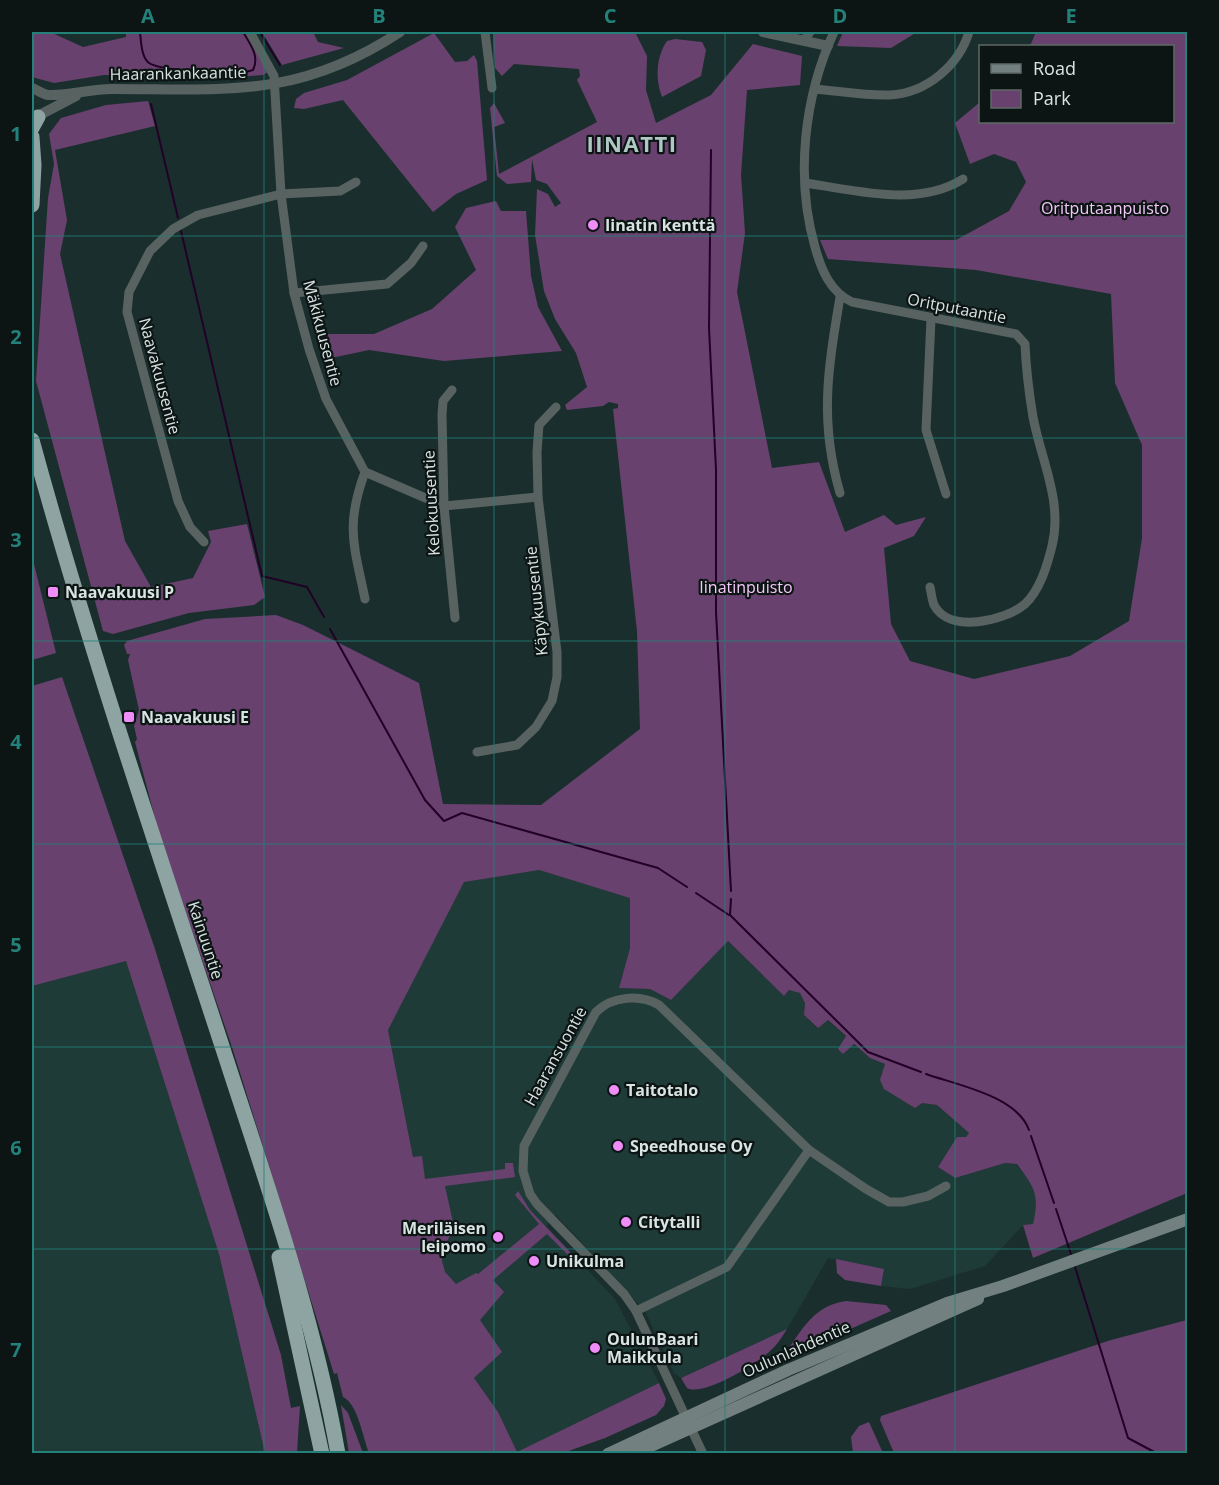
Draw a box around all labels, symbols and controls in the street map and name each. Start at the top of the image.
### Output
text: A [141,2,155,29]
text: B [372,2,386,29]
text: C [604,2,617,29]
text: D [833,2,847,29]
text: E [1065,2,1077,29]
legend [979,45,1174,123]
text: Road [1033,56,1076,80]
street label: Haarankankaantie [109,61,247,85]
text: Park [1033,86,1071,110]
text: 1 [10,120,22,147]
district label: IINATTI [587,128,677,158]
park label: Oritputaanpuisto [1041,197,1169,219]
place label: Iinatin kenttä [605,214,715,236]
marker: Iinatin kenttä [586,218,600,232]
street label: Mäkikuusentie [298,278,348,388]
street label: Oritputaantie [906,288,1008,328]
street label: Naavakuusentie [134,315,186,437]
text: 2 [10,323,22,350]
street label: Kelokuusentie [417,450,445,556]
text: 3 [10,526,22,553]
street label: Käpykuusentie [519,545,553,657]
park label: Iinatinpuisto [699,576,793,598]
place label: Naavakuusi P [65,581,174,603]
marker: Naavakuusi P [46,585,60,599]
place label: Naavakuusi E [141,706,249,728]
marker: Naavakuusi E [122,710,136,724]
text: 4 [10,728,22,755]
street label: Kainuuntie [183,898,229,982]
text: 5 [10,931,22,958]
street label: Haaransuontie [519,1002,591,1110]
place label: Taitotalo [626,1079,698,1101]
marker: Taitotalo [607,1083,621,1097]
text: 6 [10,1134,22,1161]
place label: Speedhouse Oy [630,1135,753,1157]
marker: Speedhouse Oy [611,1139,625,1153]
place label: Citytalli [638,1211,700,1233]
marker: Citytalli [619,1215,633,1229]
place label: Meriläisen leipomo [402,1217,486,1257]
marker: Meriläisen leipomo [491,1230,505,1244]
place label: Unikulma [546,1250,624,1272]
marker: Unikulma [527,1254,541,1268]
street label: Oulunlahdentie [739,1315,853,1383]
place label: OulunBaari Maikkula [607,1328,698,1368]
text: 7 [10,1336,22,1363]
marker: OulunBaari Maikkula [588,1341,602,1355]

